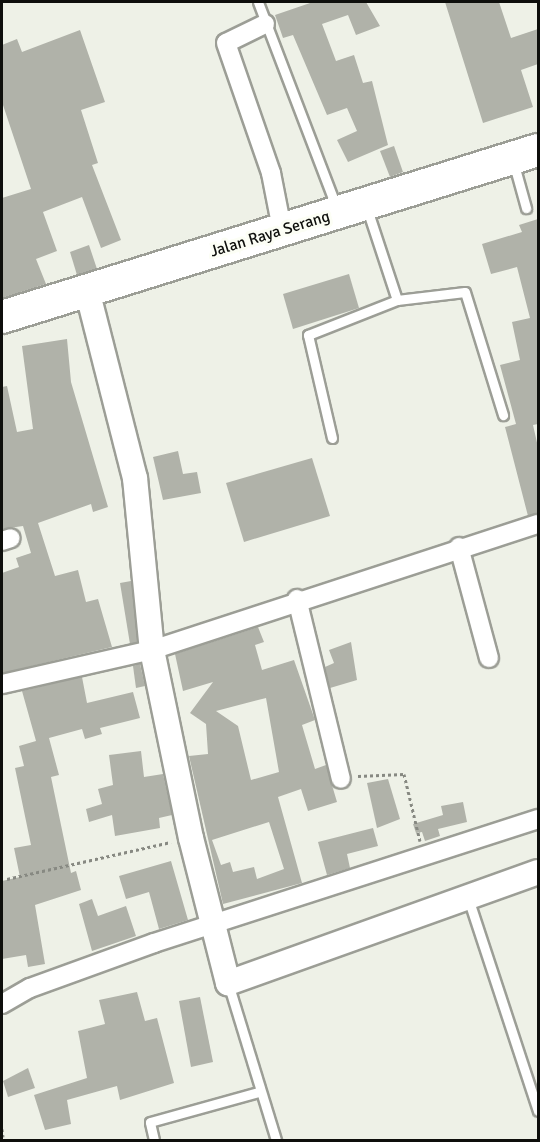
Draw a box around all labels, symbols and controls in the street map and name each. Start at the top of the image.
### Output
street label: Jalan Raya Serang [208,207,332,261]

